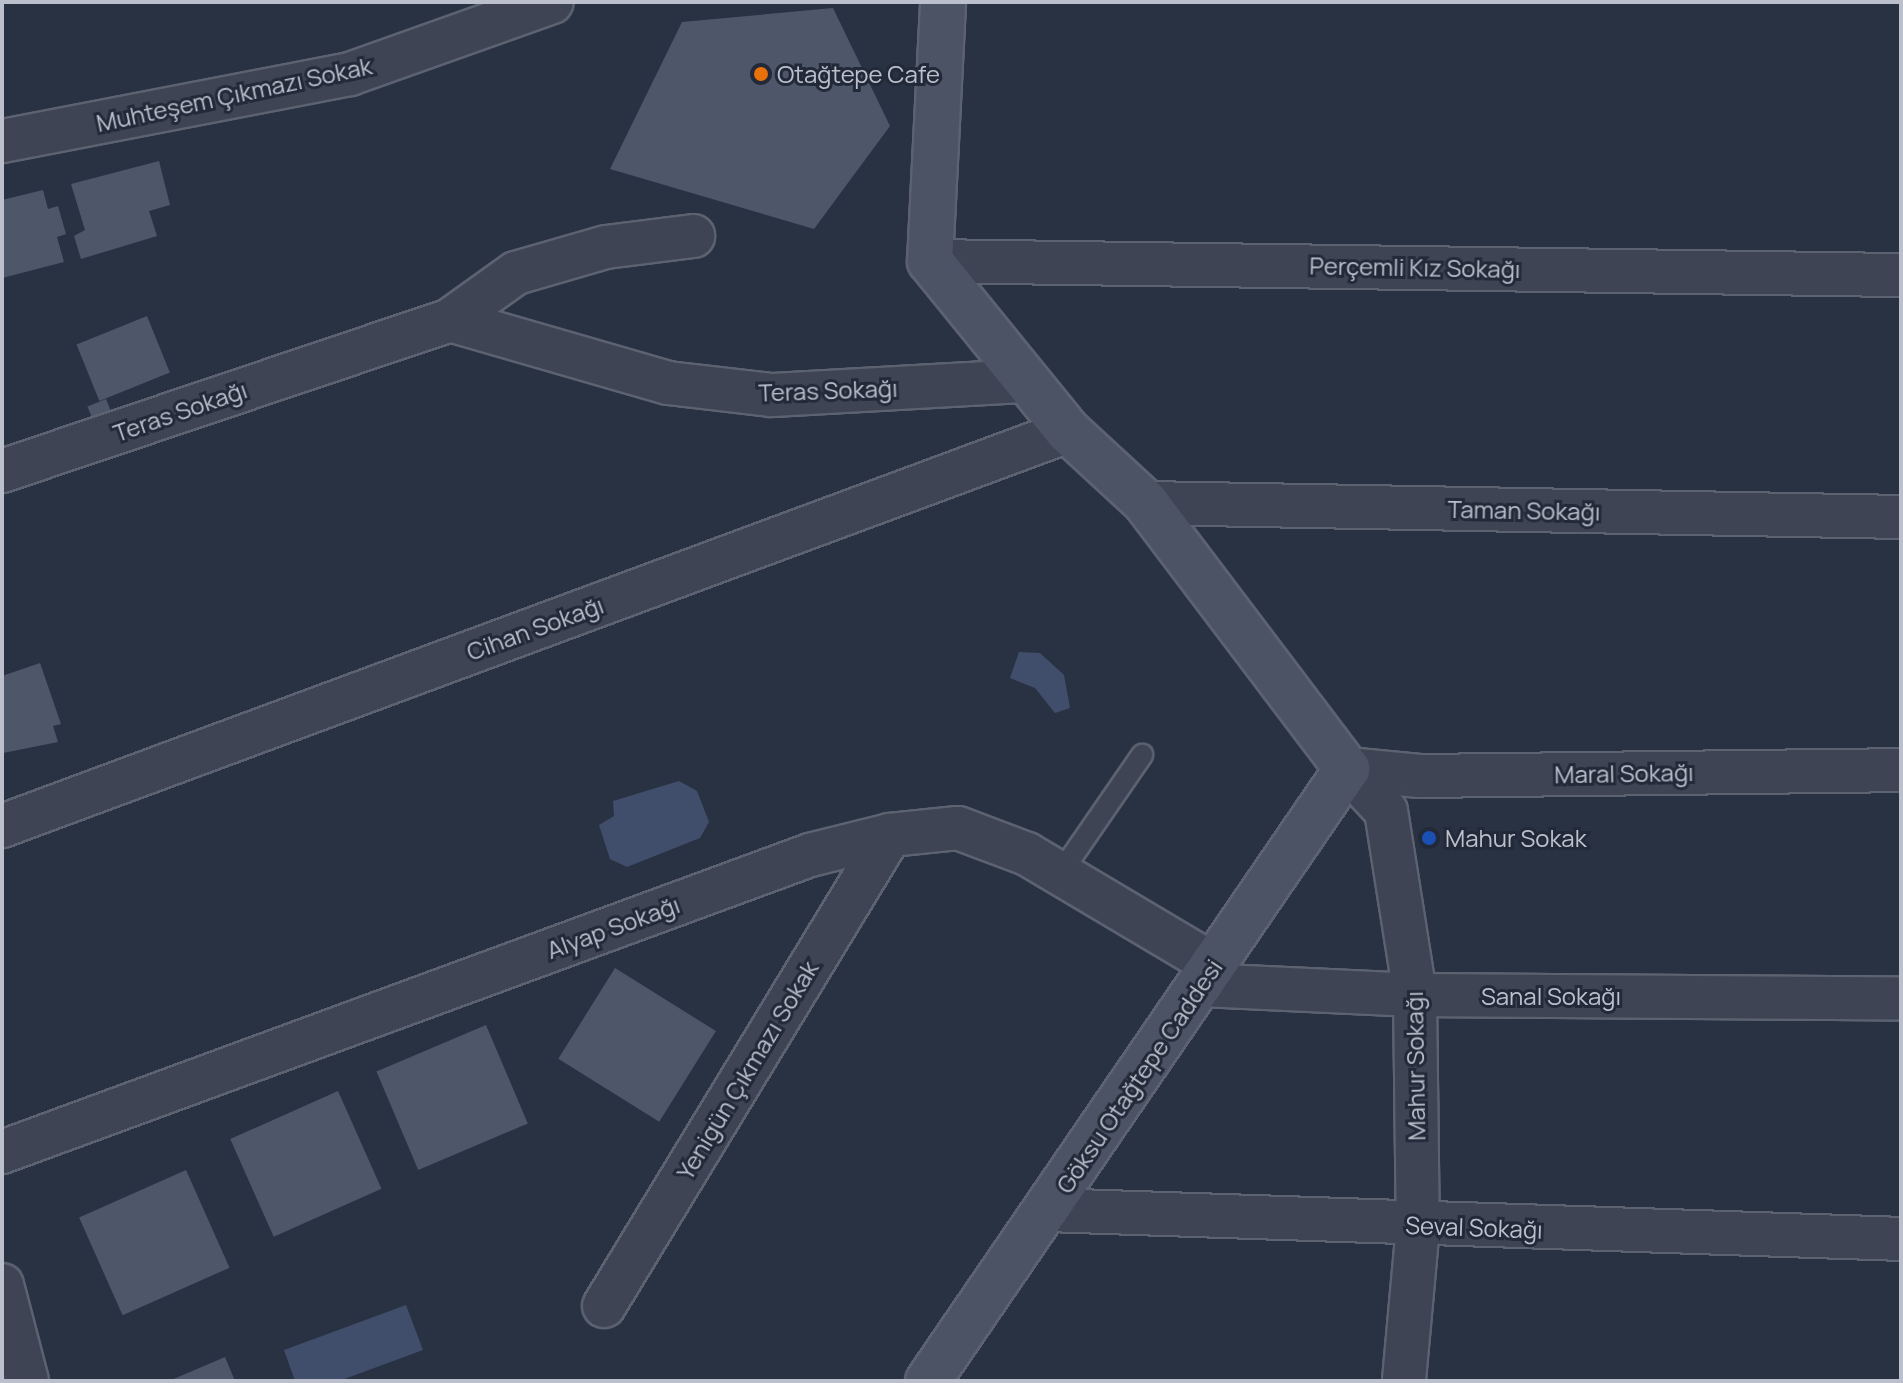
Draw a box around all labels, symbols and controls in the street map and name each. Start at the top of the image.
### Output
street label: Muhteşem Çıkmazı Sokak [94,51,374,137]
place label: Otağtepe Cafe [777,60,940,88]
marker: Otağtepe Cafe [752,65,770,83]
street label: Perçemli Kız Sokağı [1309,251,1521,283]
street label: Teras Sokağı [758,373,898,407]
street label: Teras Sokağı [109,375,251,447]
street label: Taman Sokağı [1447,494,1601,526]
street label: Cihan Sokağı [463,590,607,666]
street label: Maral Sokağı [1554,757,1694,789]
place label: Mahur Sokak [1445,824,1587,852]
marker: Mahur Sokak [1420,829,1438,847]
street label: Alyap Sokağı [543,890,683,964]
street label: Göksu Otağtepe Caddesi [1050,954,1228,1198]
street label: Yenigün Çıkmazı Sokak [670,955,824,1185]
street label: Sanal Sokağı [1481,982,1621,1010]
street label: Mahur Sokağı [1399,991,1431,1141]
street label: Seval Sokağı [1405,1210,1543,1244]

